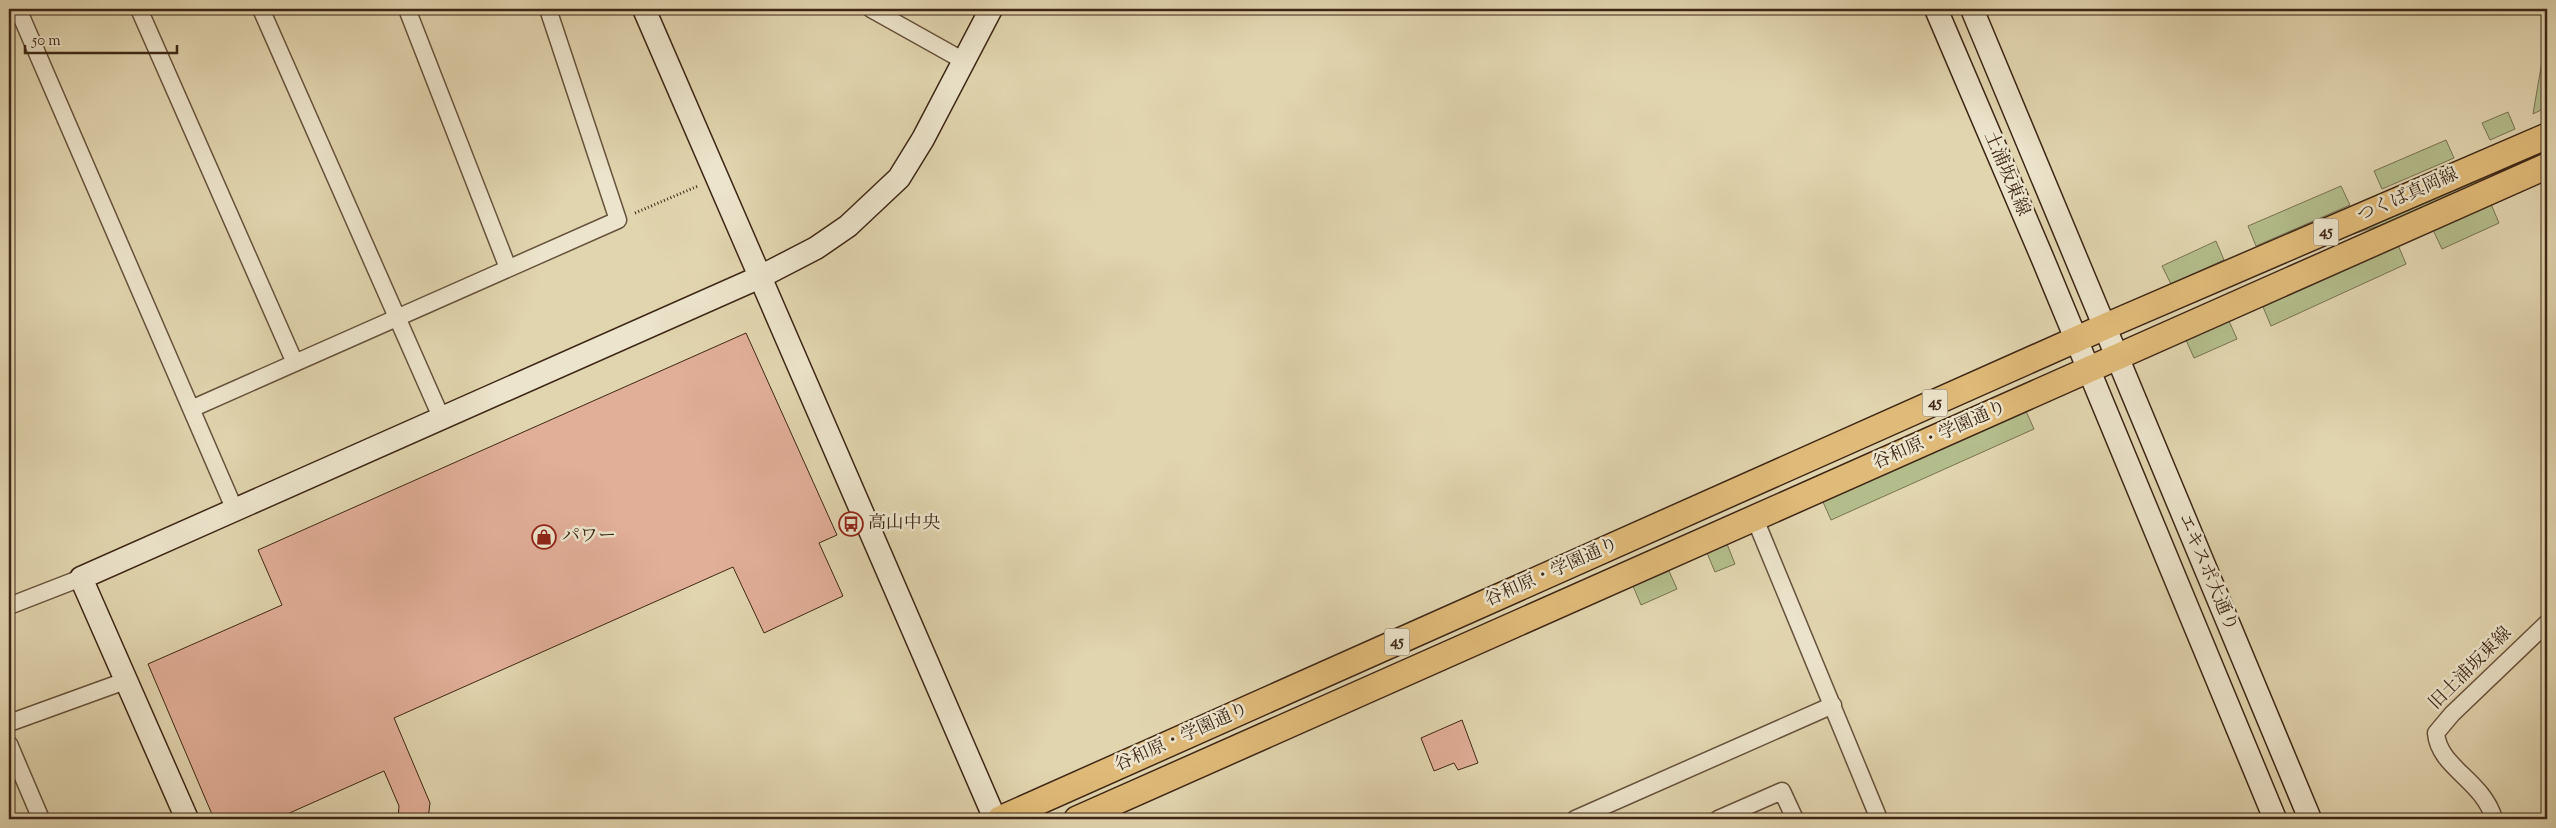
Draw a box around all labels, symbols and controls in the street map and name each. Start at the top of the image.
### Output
scale bar [25,22,178,54]
text: 50 m [31,31,61,52]
street label: 土浦坂東線 [1976,127,2036,221]
street label: つくば真岡線 [2353,162,2463,230]
road number: 45 [2314,218,2338,246]
road number: 45 [1922,389,1948,416]
street label: 谷和原・学園通り [1869,395,2011,477]
street label: エキスポ大通り [2170,510,2244,636]
bus stop icon: 高山中央 [838,511,864,537]
place label: 高山中央 [868,511,940,537]
shop icon: パワー [531,524,557,550]
place label: パワー [562,524,616,550]
street label: 谷和原・学園通り [1481,532,1623,614]
street label: 旧土浦坂東線 [2424,622,2518,716]
road number: 45 [1384,628,1410,656]
street label: 谷和原・学園通り [1111,697,1253,779]

